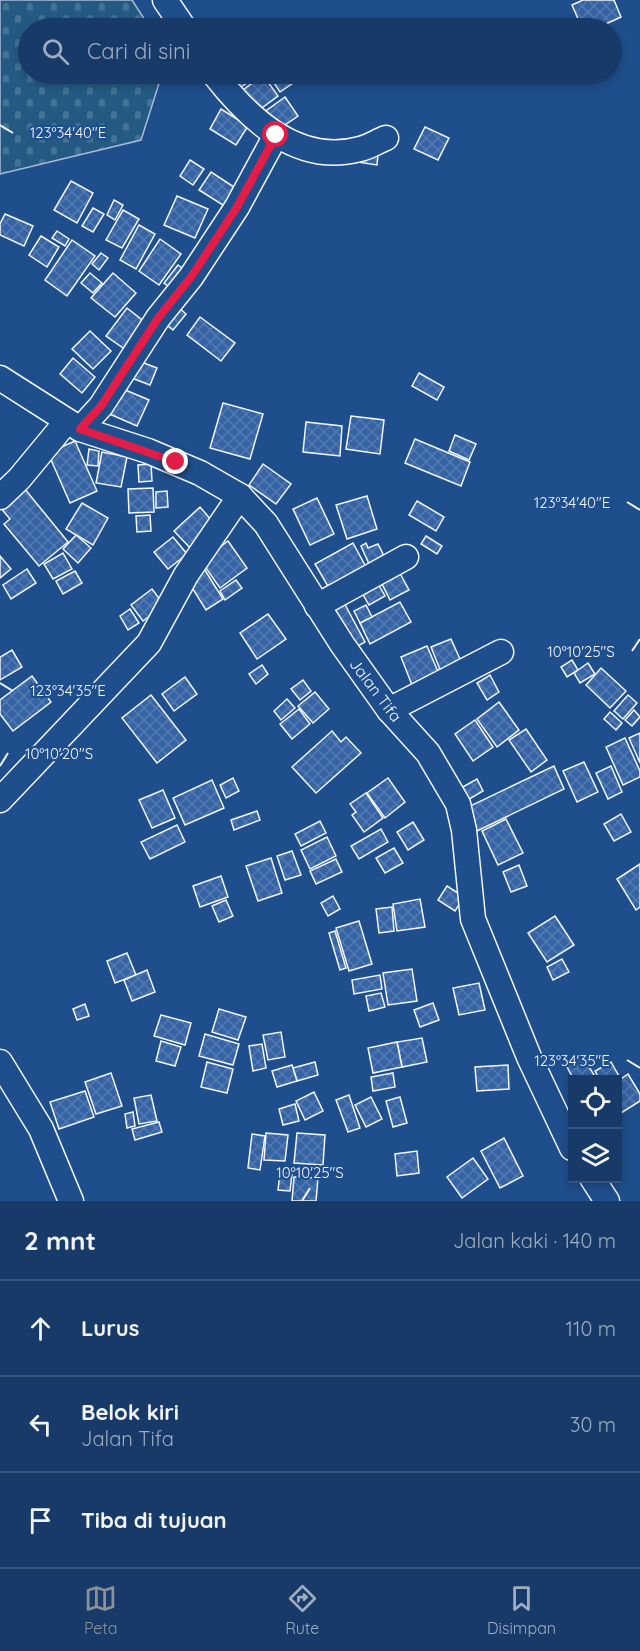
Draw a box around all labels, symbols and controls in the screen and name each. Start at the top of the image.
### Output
search box [18,18,622,84]
icon: search [39,35,72,68]
text: Cari di sini [87,37,190,65]
route start [262,121,288,147]
text: 123°34'40"E [30,123,106,142]
route end [162,448,188,474]
text: 123°34'40"E [534,493,610,512]
text: 10°10'25"S [547,642,615,661]
street label: Jalan Tifa [346,654,406,726]
text: 123°34'35"E [30,681,106,700]
text: 10°10'20"S [25,744,93,763]
text: 123°34'35"E [534,1051,610,1070]
map controls [568,1075,622,1183]
button: locate [568,1075,622,1129]
button: layers [568,1129,622,1183]
text: 10°10'25"S [276,1163,344,1182]
text: 2 mnt [24,1224,96,1257]
text: Jalan kaki · 140 m [453,1228,616,1253]
icon: ahead [24,1312,57,1345]
text: Lurus [81,1314,139,1342]
text: 110 m [566,1316,616,1341]
text: Belok kiri [81,1398,179,1426]
icon: left [24,1408,57,1441]
text: 30 m [570,1412,616,1437]
text: Jalan Tifa [81,1426,174,1451]
icon: arrive [24,1504,57,1537]
text: Tiba di tujuan [81,1506,227,1534]
tab: Peta [84,1582,117,1638]
tab: Rute [285,1582,319,1638]
tab: Disimpan [487,1582,556,1638]

